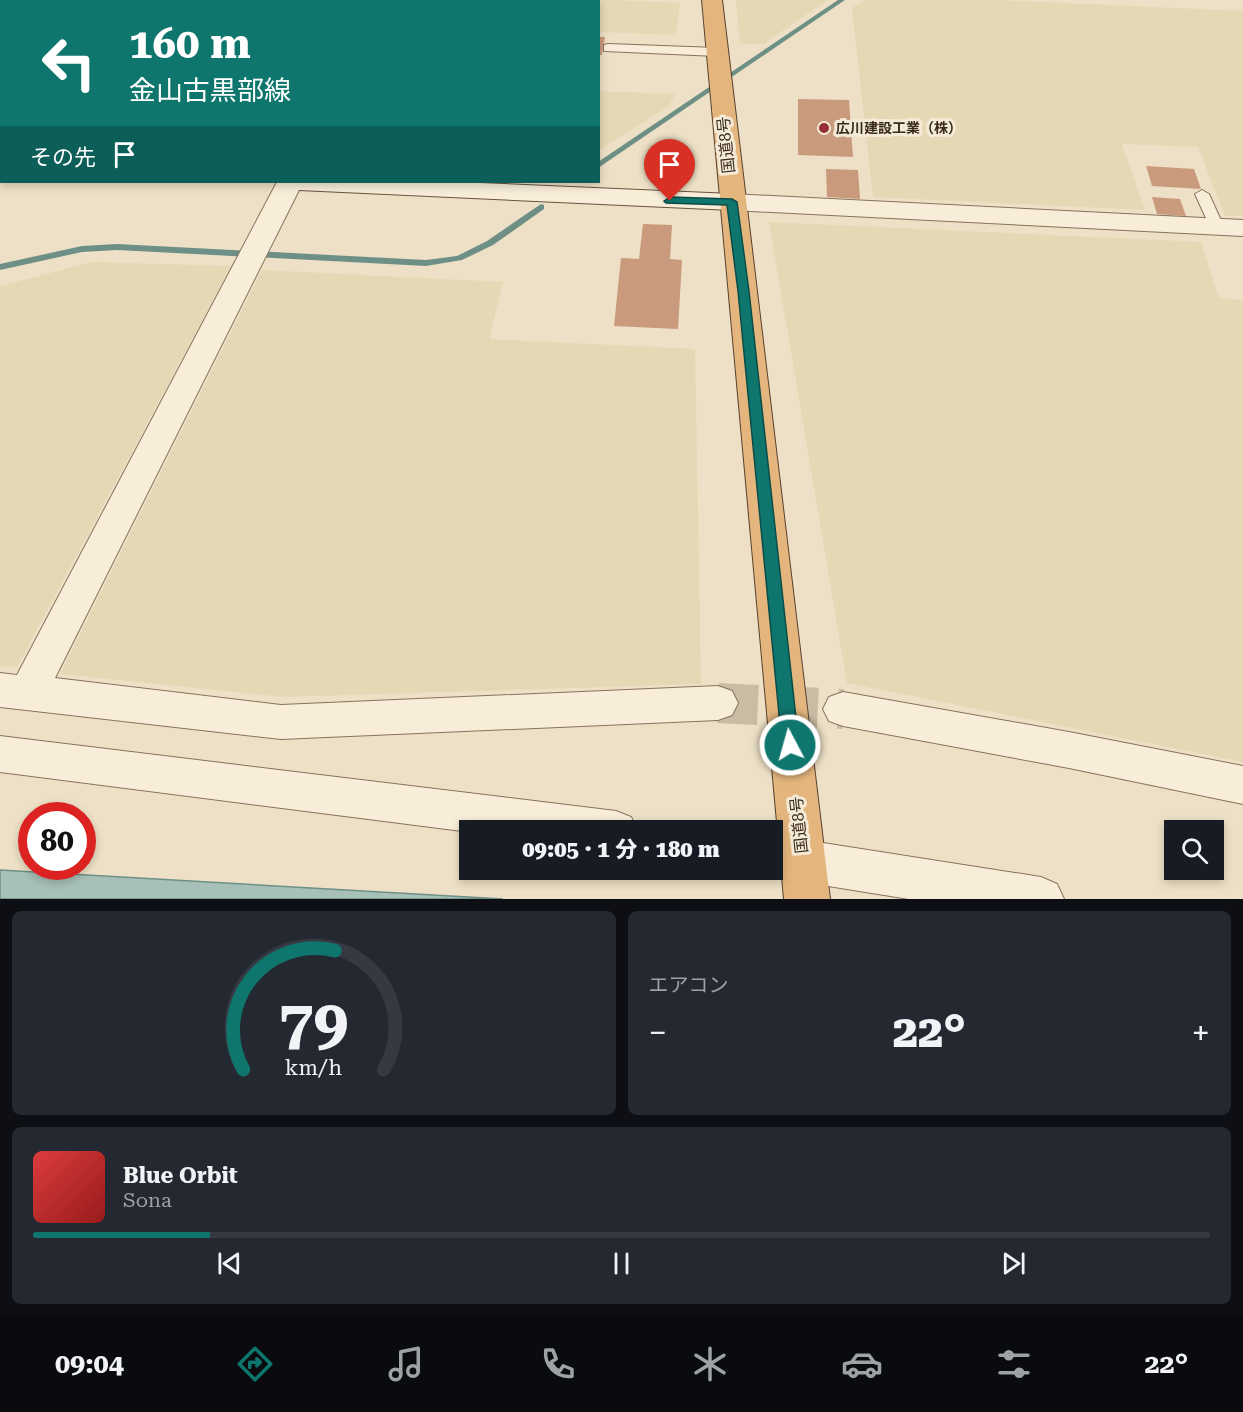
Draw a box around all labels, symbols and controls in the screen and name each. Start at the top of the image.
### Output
text: 160 m [129,19,251,68]
icon: left [30,24,108,102]
text: 金山古黒部線 [129,75,291,107]
street label: 国道8号 [714,116,738,174]
place label: 広川建設工業（株） [836,120,962,136]
marker: 広川建設工業（株） [817,121,831,135]
icon: arrive [108,138,141,171]
pin [644,139,695,201]
text: その先 [30,145,96,170]
icon: arrive [653,148,686,181]
position arrow [758,713,822,777]
street label: 国道8号 [787,796,811,854]
speed limit sign: 80 [18,802,96,880]
map controls [1164,820,1224,880]
button: search [1164,820,1224,880]
text: 09:05 · 1 分 · 180 m [522,837,720,862]
text: エアコン [649,973,729,997]
text: 79 [279,986,349,1059]
text: 22° [893,1005,966,1058]
text: − [649,1013,667,1052]
text: + [1192,1013,1210,1052]
text: km/h [285,1055,343,1080]
text: Blue Orbit [123,1163,238,1188]
text: Sona [123,1188,172,1212]
icon: previous [213,1247,246,1280]
icon: pause [605,1247,638,1280]
icon: next [997,1247,1030,1280]
icon: directions [234,1343,276,1385]
icon: music [385,1343,427,1385]
icon: phone [537,1343,579,1385]
icon: climate [689,1343,731,1385]
icon: car [841,1343,883,1385]
icon: filters [993,1343,1035,1385]
text: 09:04 [55,1348,124,1380]
text: 22° [1144,1348,1188,1380]

